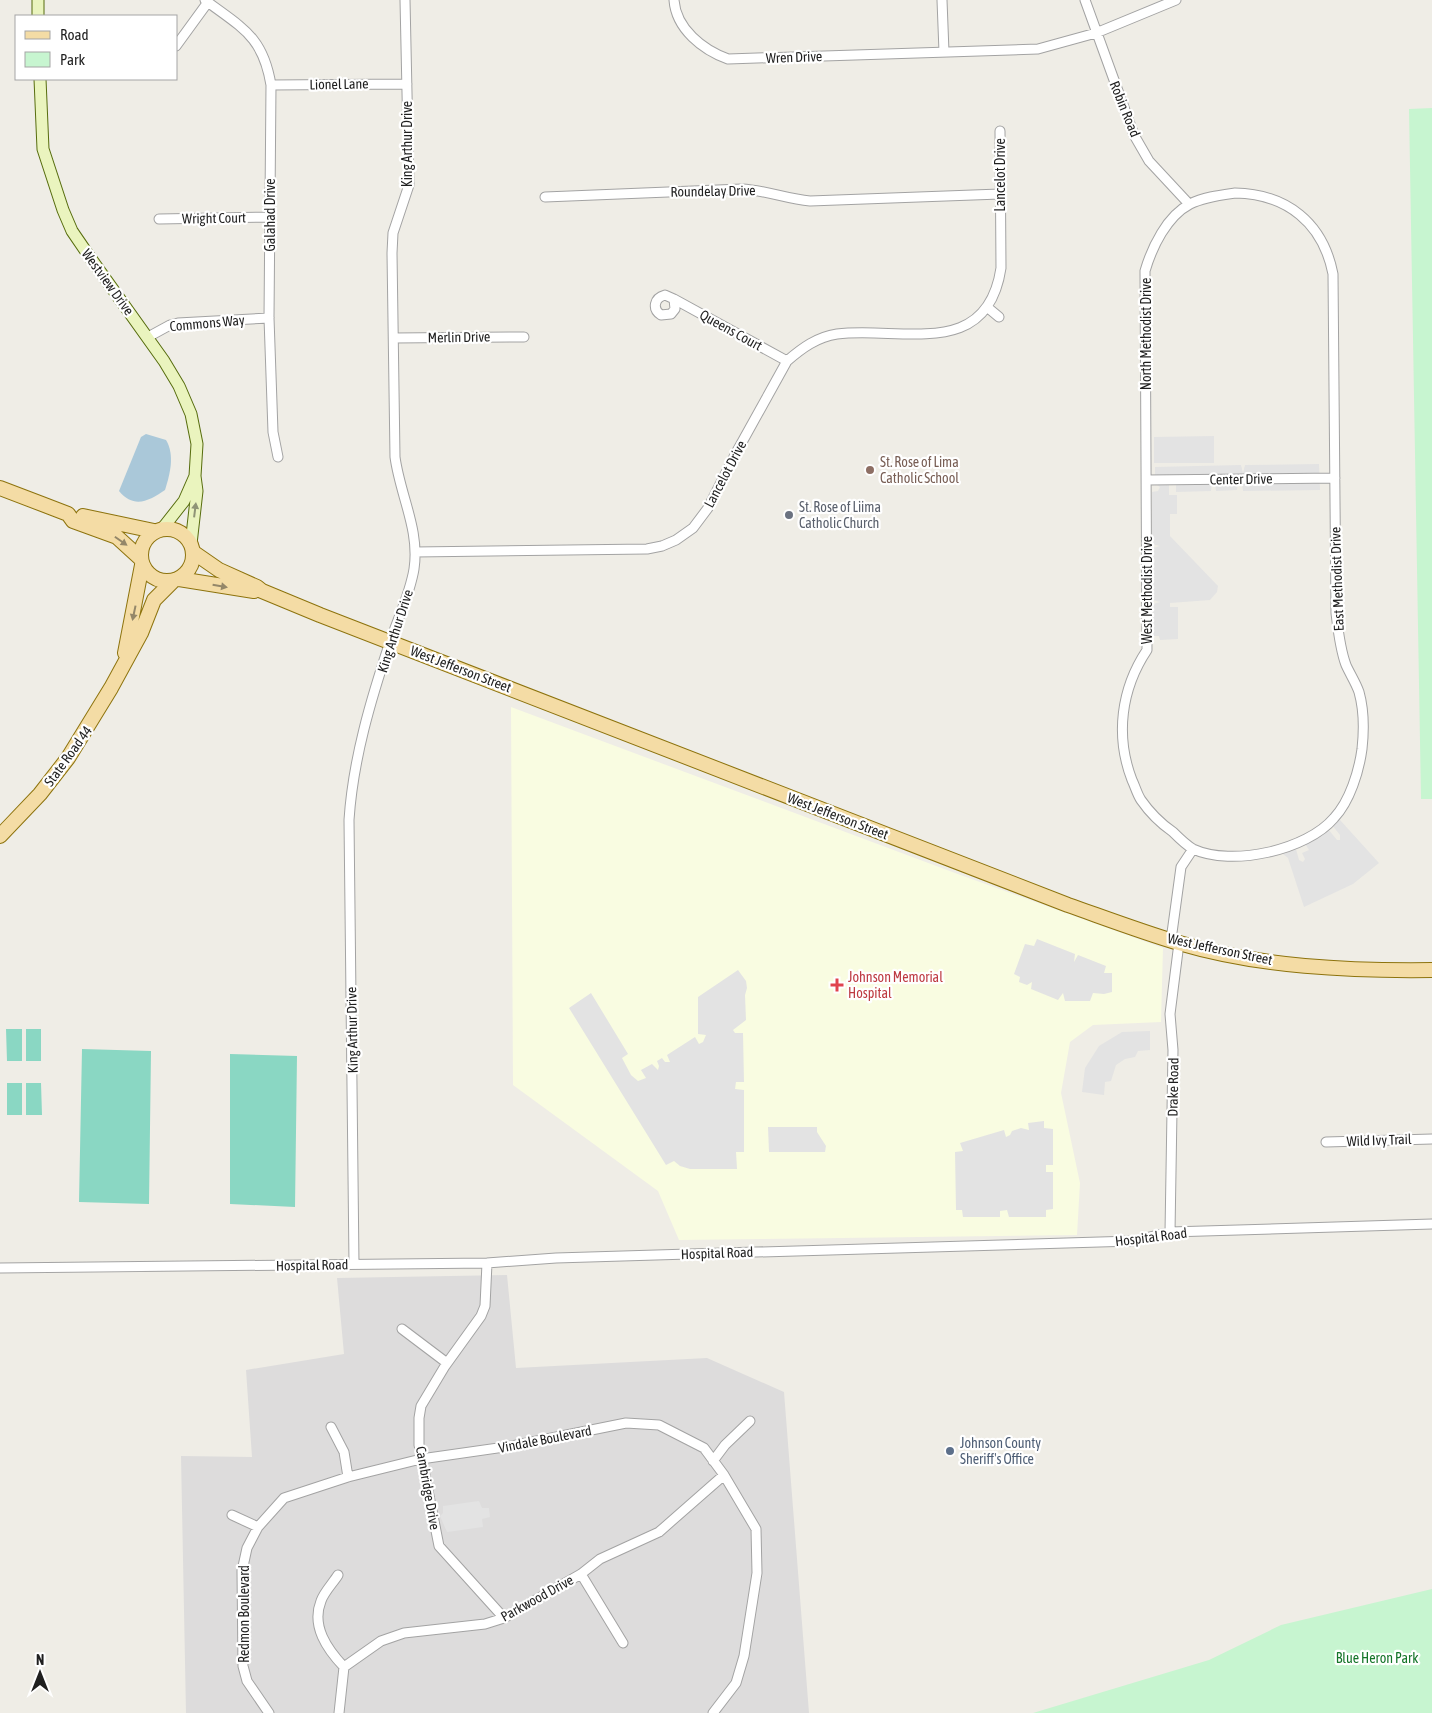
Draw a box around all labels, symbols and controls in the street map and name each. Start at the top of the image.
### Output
legend [15,15,178,80]
text: Road [60,26,89,43]
street label: Wren Drive [765,48,823,66]
text: Park [60,51,85,68]
street label: Lionel Lane [309,75,369,93]
street label: Robin Road [1107,79,1143,139]
street label: King Arthur Drive [399,101,415,187]
street label: Lancelot Drive [992,138,1008,212]
street label: Galahad Drive [262,178,278,252]
street label: Roundelay Drive [670,182,756,200]
street label: Wright Court [182,209,246,227]
street label: Westview Drive [79,246,137,318]
street label: North Methodist Drive [1138,278,1154,390]
street label: Queens Court [697,306,765,354]
street label: Commons Way [169,312,245,334]
street label: Merlin Drive [428,328,490,346]
street label: Lancelot Drive [701,438,749,510]
place label: St. Rose of Lima Catholic School [880,454,959,486]
marker: St. Rose of Lima Catholic School [864,464,876,476]
street label: Center Drive [1209,470,1273,488]
place label: St. Rose of Liima Catholic Church [799,499,881,531]
one-way arrow [191,502,199,518]
marker: St. Rose of Liima Catholic Church [783,509,795,521]
street label: East Methodist Drive [1327,527,1347,631]
one-way arrow [114,536,128,546]
street label: West Methodist Drive [1139,536,1155,644]
one-way arrow [213,583,229,591]
street label: King Arthur Drive [374,587,416,675]
one-way arrow [130,606,138,621]
street label: West Jefferson Street [408,642,514,696]
street label: State Road 44 [41,722,95,789]
street label: West Jefferson Street [785,789,891,843]
street label: West Jefferson Street [1166,930,1274,968]
place label: Johnson Memorial Hospital [848,969,943,1001]
marker: Johnson Memorial Hospital [830,978,844,992]
street label: King Arthur Drive [343,987,361,1073]
street label: Drake Road [1164,1057,1182,1117]
street label: Wild Ivy Trail [1346,1131,1412,1149]
street label: Hospital Road [1114,1225,1188,1249]
street label: Hospital Road [681,1244,753,1262]
street label: Hospital Road [276,1256,348,1274]
street label: Vindale Boulevard [497,1422,593,1456]
place label: Johnson County Sheriff's Office [960,1435,1041,1467]
street label: Cambridge Drive [413,1445,443,1531]
marker: Johnson County Sheriff's Office [944,1445,956,1457]
street label: Redmon Boulevard [236,1565,252,1663]
street label: Parkwood Drive [498,1571,576,1625]
north arrow [15,1648,65,1698]
park label: Blue Heron Park [1336,1650,1418,1666]
text: N [36,1652,44,1668]

